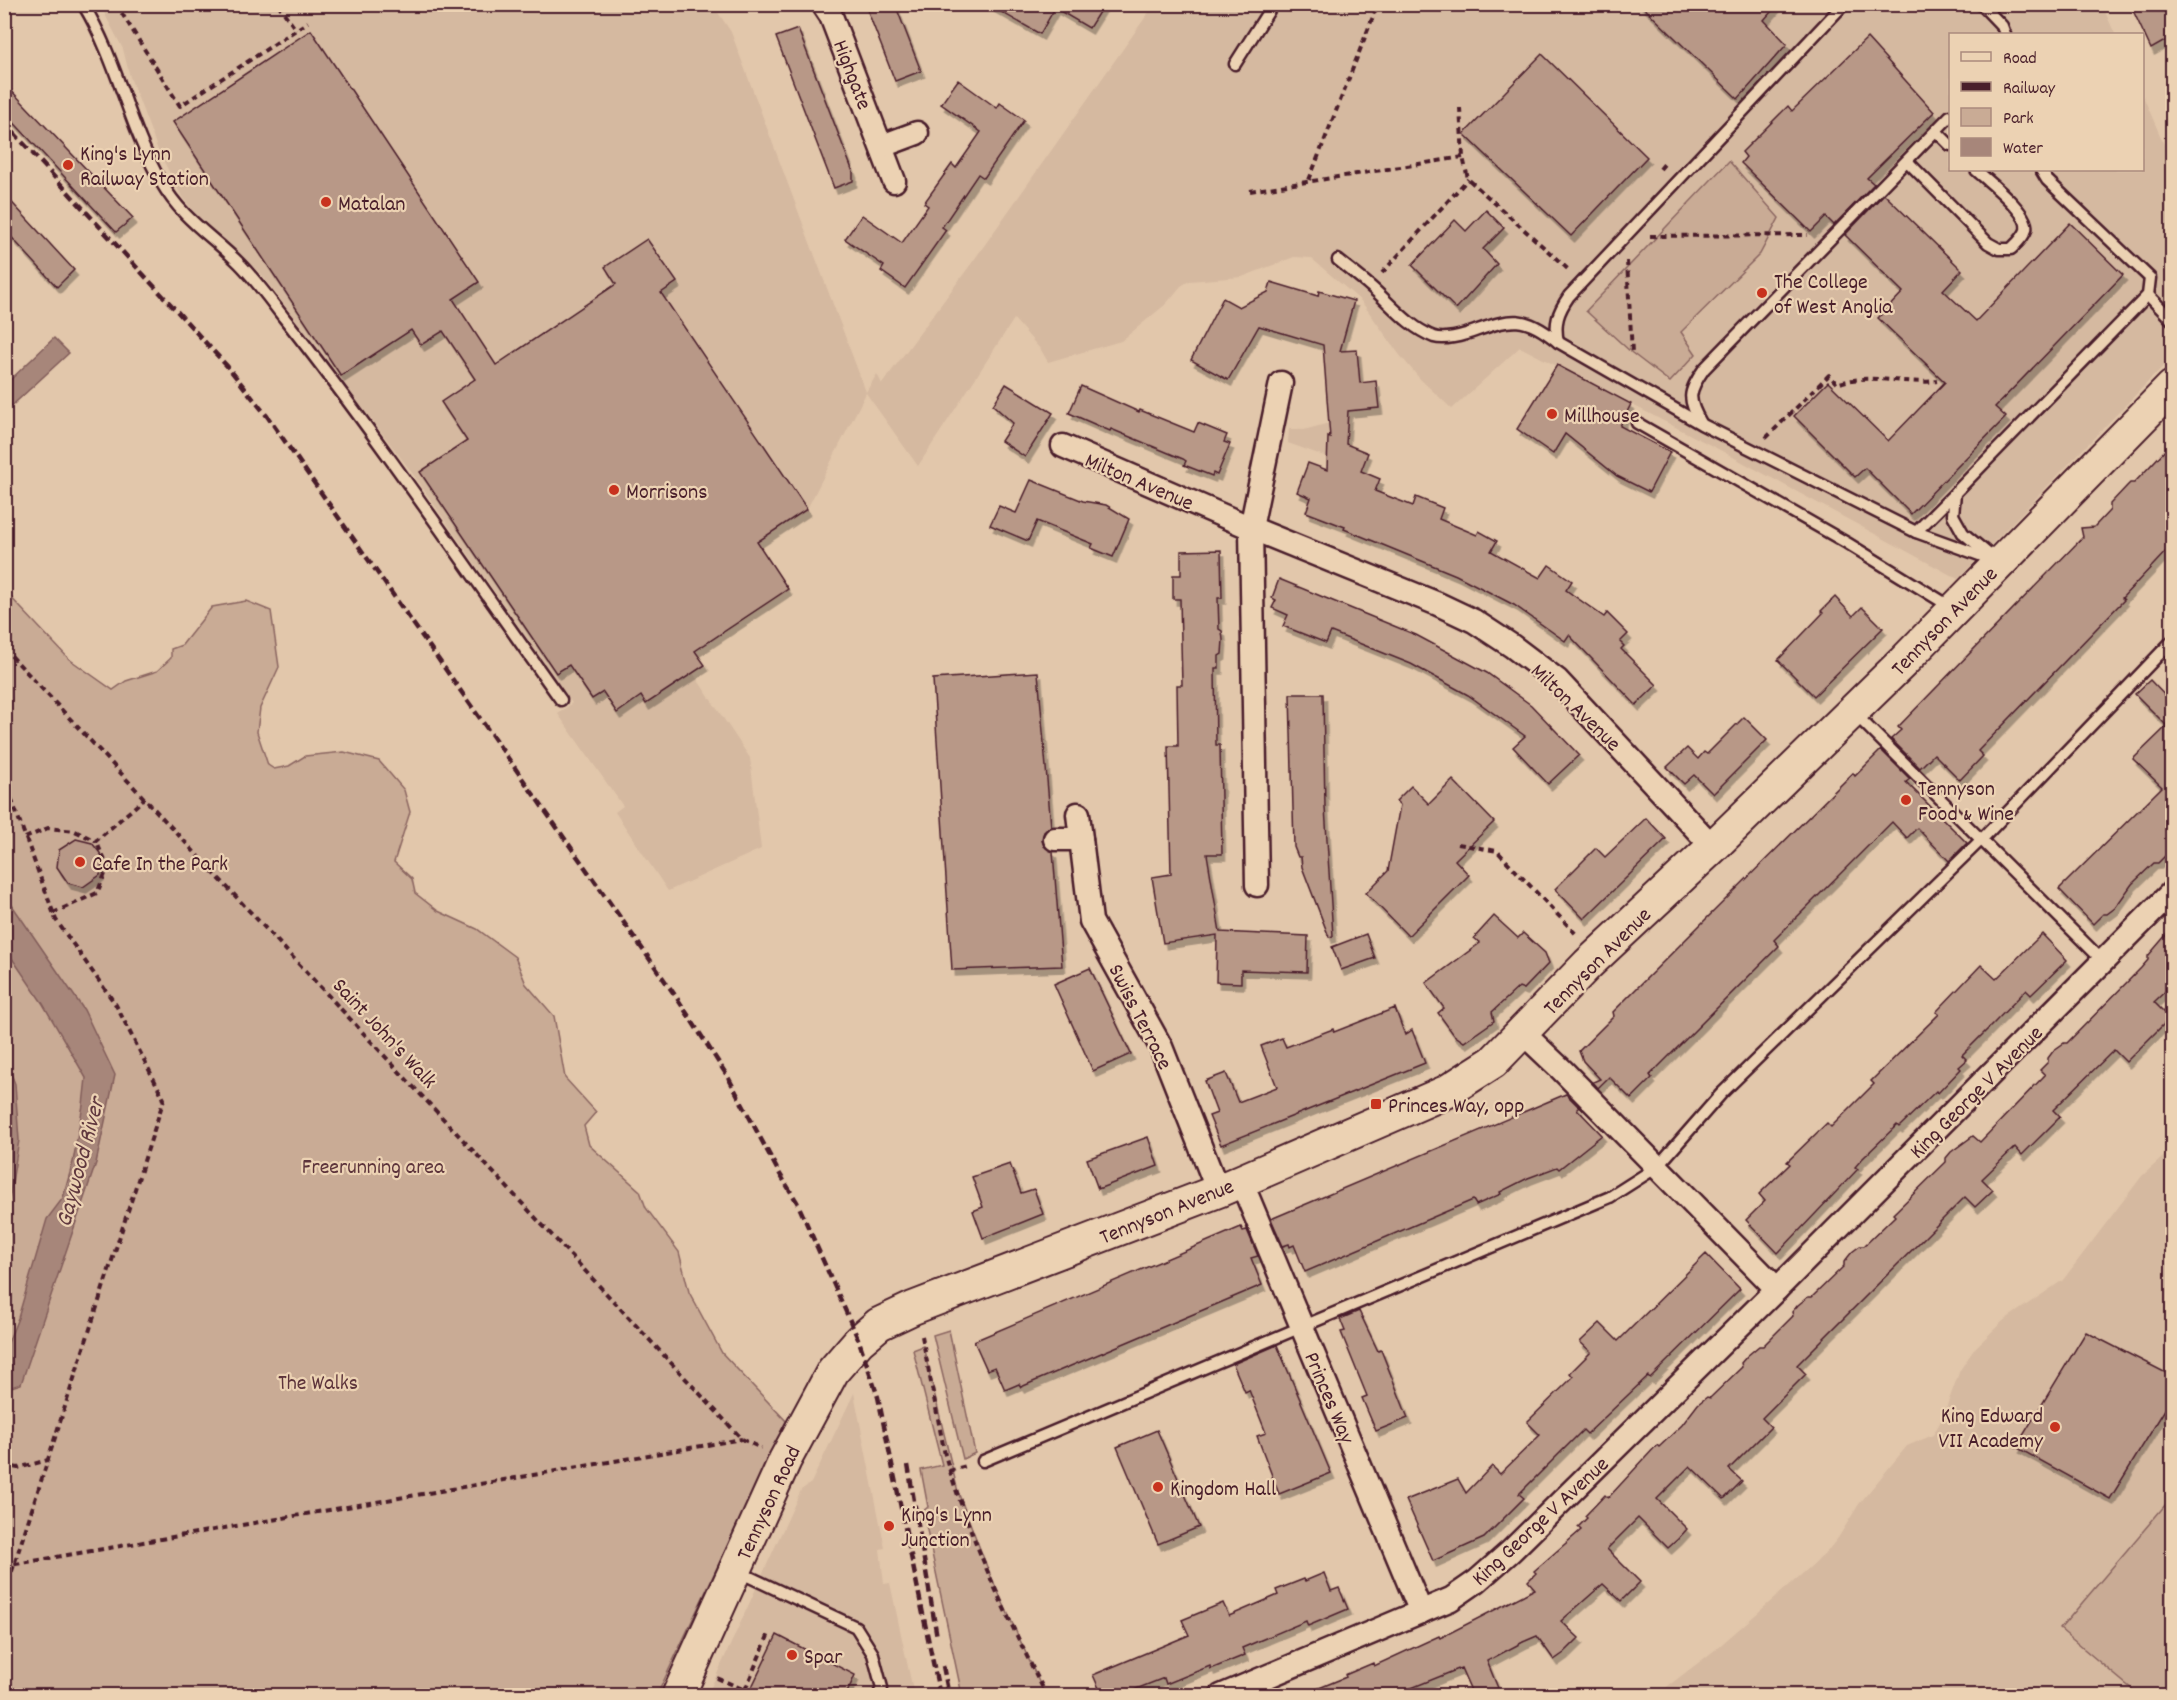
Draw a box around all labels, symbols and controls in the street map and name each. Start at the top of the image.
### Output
legend [1949,33,2144,171]
street label: Highgate [823,36,878,115]
text: Road [2003,47,2037,72]
text: Railway [2003,77,2056,102]
text: Park [2003,107,2034,132]
text: Water [2003,137,2043,162]
place label: King's Lynn Railway Station [80,140,209,196]
marker: King's Lynn Railway Station [61,158,75,172]
place label: Matalan [338,190,405,221]
marker: Matalan [319,195,333,209]
place label: The College of West Anglia [1774,268,1893,324]
marker: The College of West Anglia [1755,286,1769,300]
place label: Millhouse [1564,402,1640,433]
marker: Millhouse [1545,407,1559,421]
street label: Milton Avenue [1079,446,1198,520]
place label: Morrisons [626,478,708,509]
marker: Morrisons [607,483,621,497]
street label: Tennyson Avenue [1885,561,2006,684]
street label: Milton Avenue [1522,657,1627,760]
place label: Tennyson Food & Wine [1918,775,2014,831]
marker: Tennyson Food & Wine [1899,793,1913,807]
place label: Cafe In the Park [92,850,228,881]
marker: Cafe In the Park [73,855,87,869]
street label: Tennyson Avenue [1537,901,1660,1024]
street label: Swiss Terrace [1099,959,1179,1076]
street label: Saint John's Walk [324,972,443,1097]
street label: King George V Avenue [1904,1020,2051,1167]
water label: Gaywood River [48,1092,116,1231]
place label: Princes Way, opp [1388,1092,1524,1123]
marker: Princes Way, opp [1369,1097,1383,1111]
park label: Freerunning area [302,1153,445,1184]
street label: Tennyson Avenue [1096,1172,1239,1254]
street label: Princes Way [1295,1348,1361,1450]
park label: The Walks [278,1369,358,1400]
place label: King Edward VII Academy [1939,1402,2044,1458]
marker: King Edward VII Academy [2048,1420,2062,1434]
street label: Tennyson Road [730,1441,810,1566]
street label: King George V Avenue [1466,1451,1617,1595]
place label: Kingdom Hall [1170,1475,1276,1506]
marker: Kingdom Hall [1151,1480,1165,1494]
place label: King's Lynn Junction [901,1501,992,1557]
marker: King's Lynn Junction [882,1519,896,1533]
place label: Spar [804,1643,843,1674]
marker: Spar [785,1648,799,1662]

